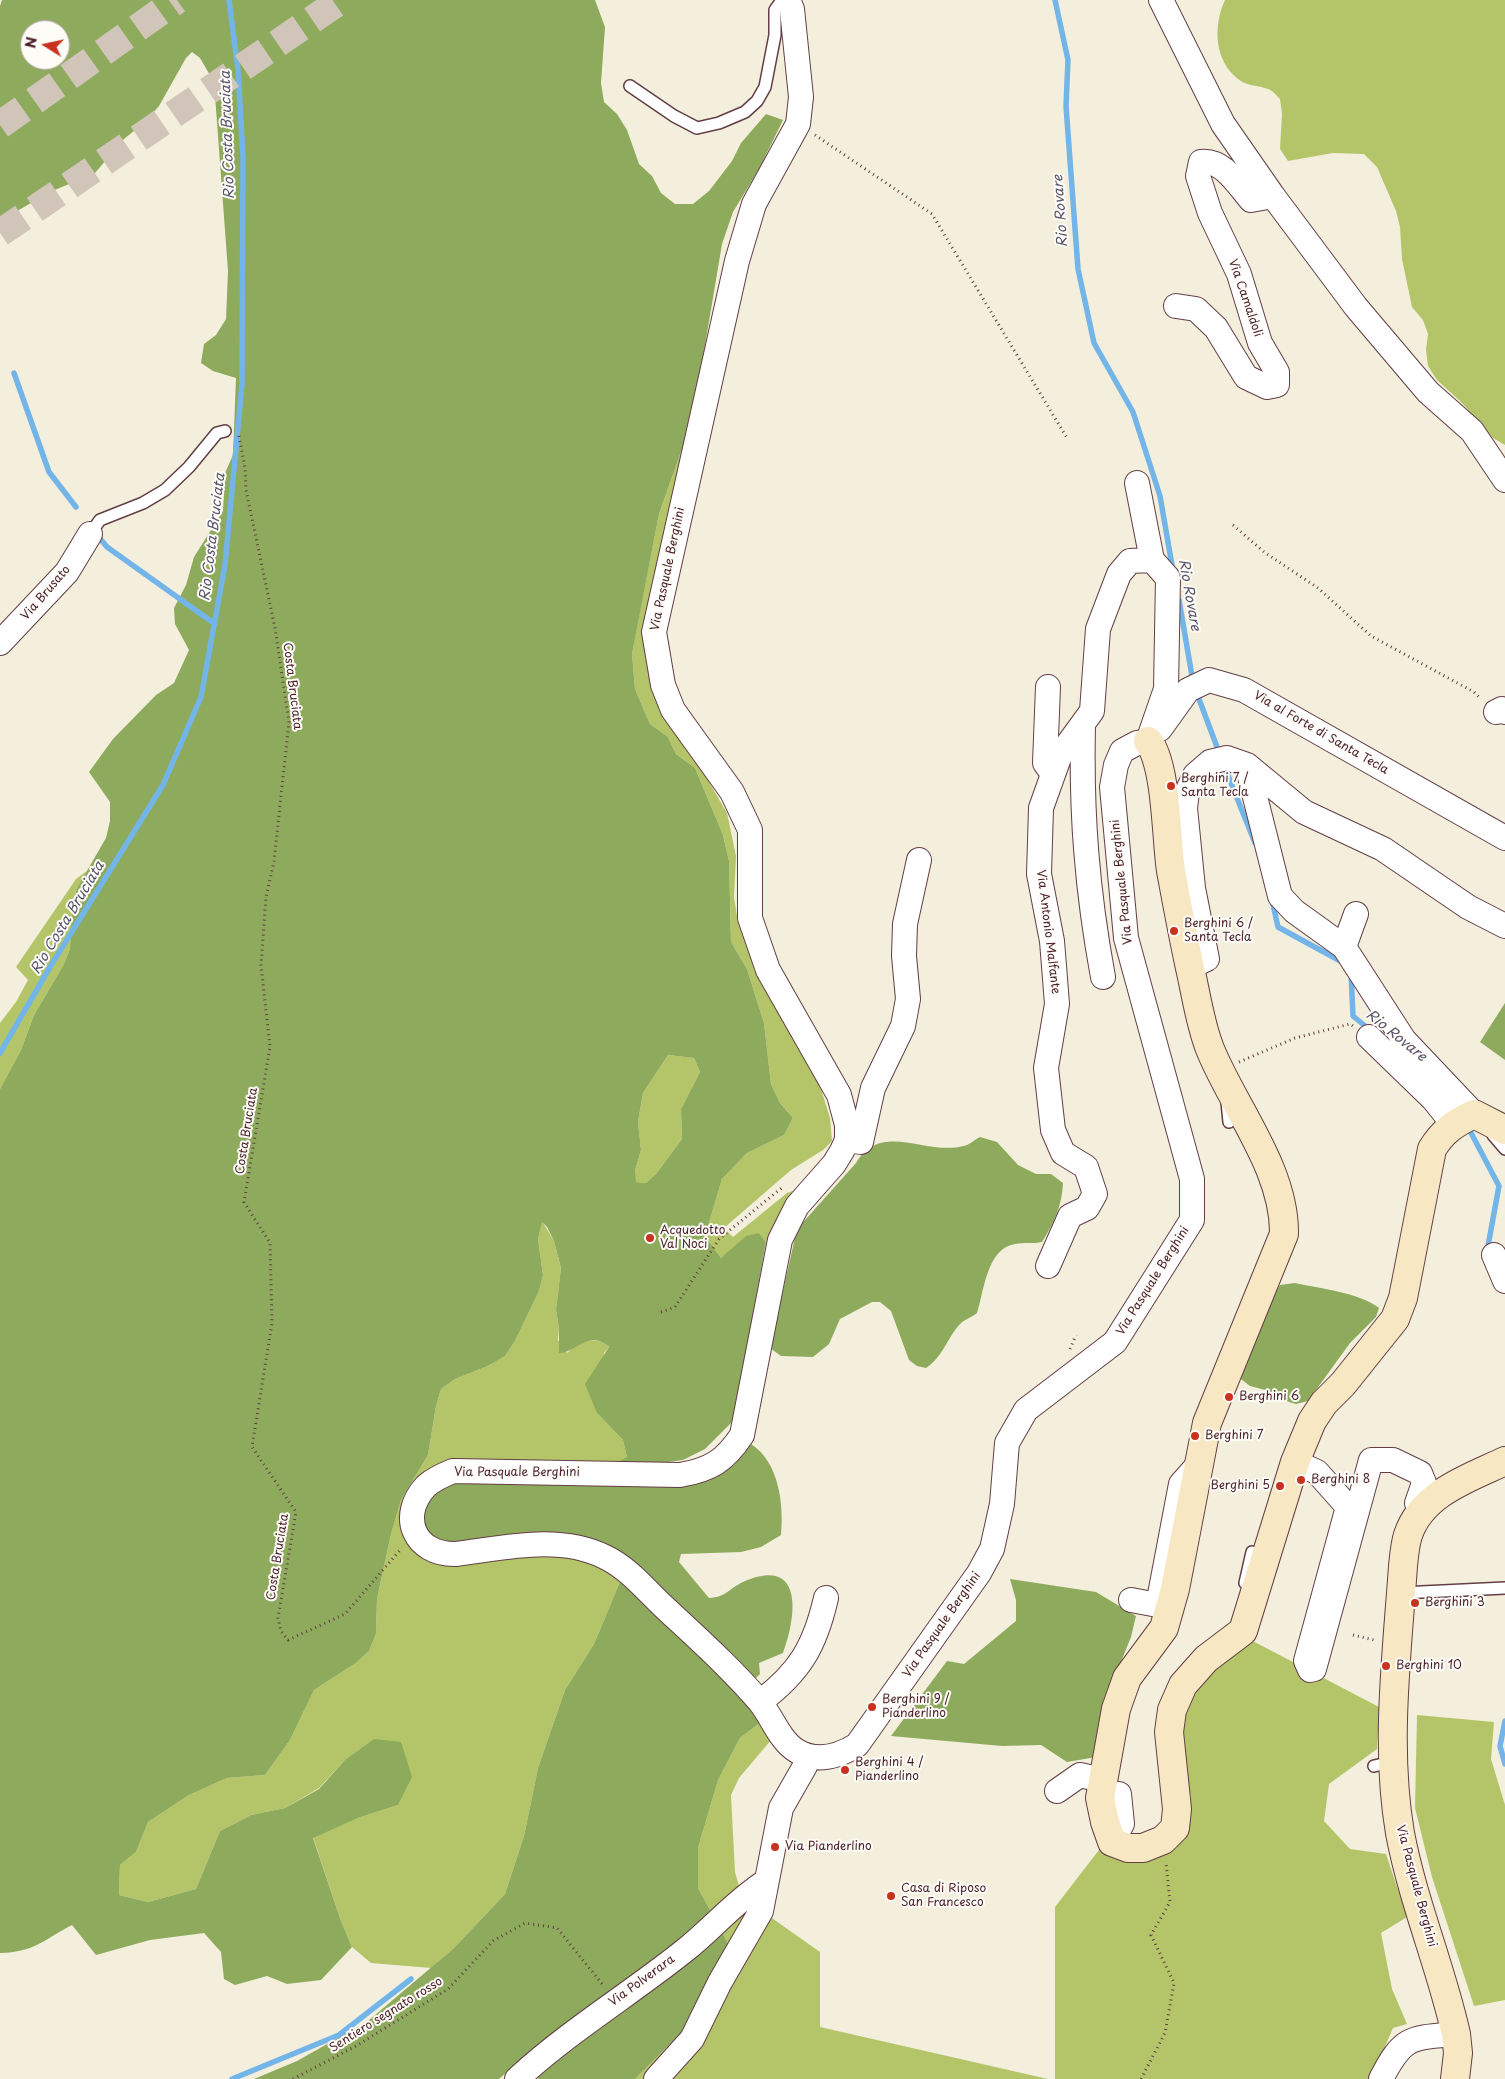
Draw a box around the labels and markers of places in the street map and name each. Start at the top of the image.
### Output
place label: Berghini 7 / Santa Tecla [1181,772,1249,800]
marker: Berghini 7 / Santa Tecla [1165,780,1177,792]
place label: Berghini 6 / Santa Tecla [1184,917,1253,945]
marker: Berghini 6 / Santa Tecla [1168,925,1180,937]
place label: Acquedotto Val Noci [660,1224,725,1252]
marker: Acquedotto Val Noci [644,1232,656,1244]
place label: Berghini 6 [1239,1390,1299,1404]
marker: Berghini 6 [1223,1391,1235,1403]
place label: Berghini 7 [1205,1429,1264,1443]
marker: Berghini 7 [1189,1430,1201,1442]
place label: Berghini 8 [1311,1473,1370,1487]
marker: Berghini 8 [1295,1474,1307,1486]
place label: Berghini 5 [1211,1479,1270,1493]
marker: Berghini 5 [1274,1480,1286,1492]
place label: Berghini 3 [1425,1596,1485,1610]
marker: Berghini 3 [1409,1597,1421,1609]
place label: Berghini 10 [1396,1659,1462,1673]
marker: Berghini 10 [1380,1660,1392,1672]
place label: Berghini 9 / Pianderlino [882,1693,950,1721]
marker: Berghini 9 / Pianderlino [866,1701,878,1713]
place label: Berghini 4 / Pianderlino [855,1756,923,1784]
marker: Berghini 4 / Pianderlino [839,1764,851,1776]
place label: Via Pianderlino [785,1840,872,1854]
marker: Via Pianderlino [769,1841,781,1853]
place label: Casa di Riposo San Francesco [901,1882,986,1910]
marker: Casa di Riposo San Francesco [885,1890,897,1902]

